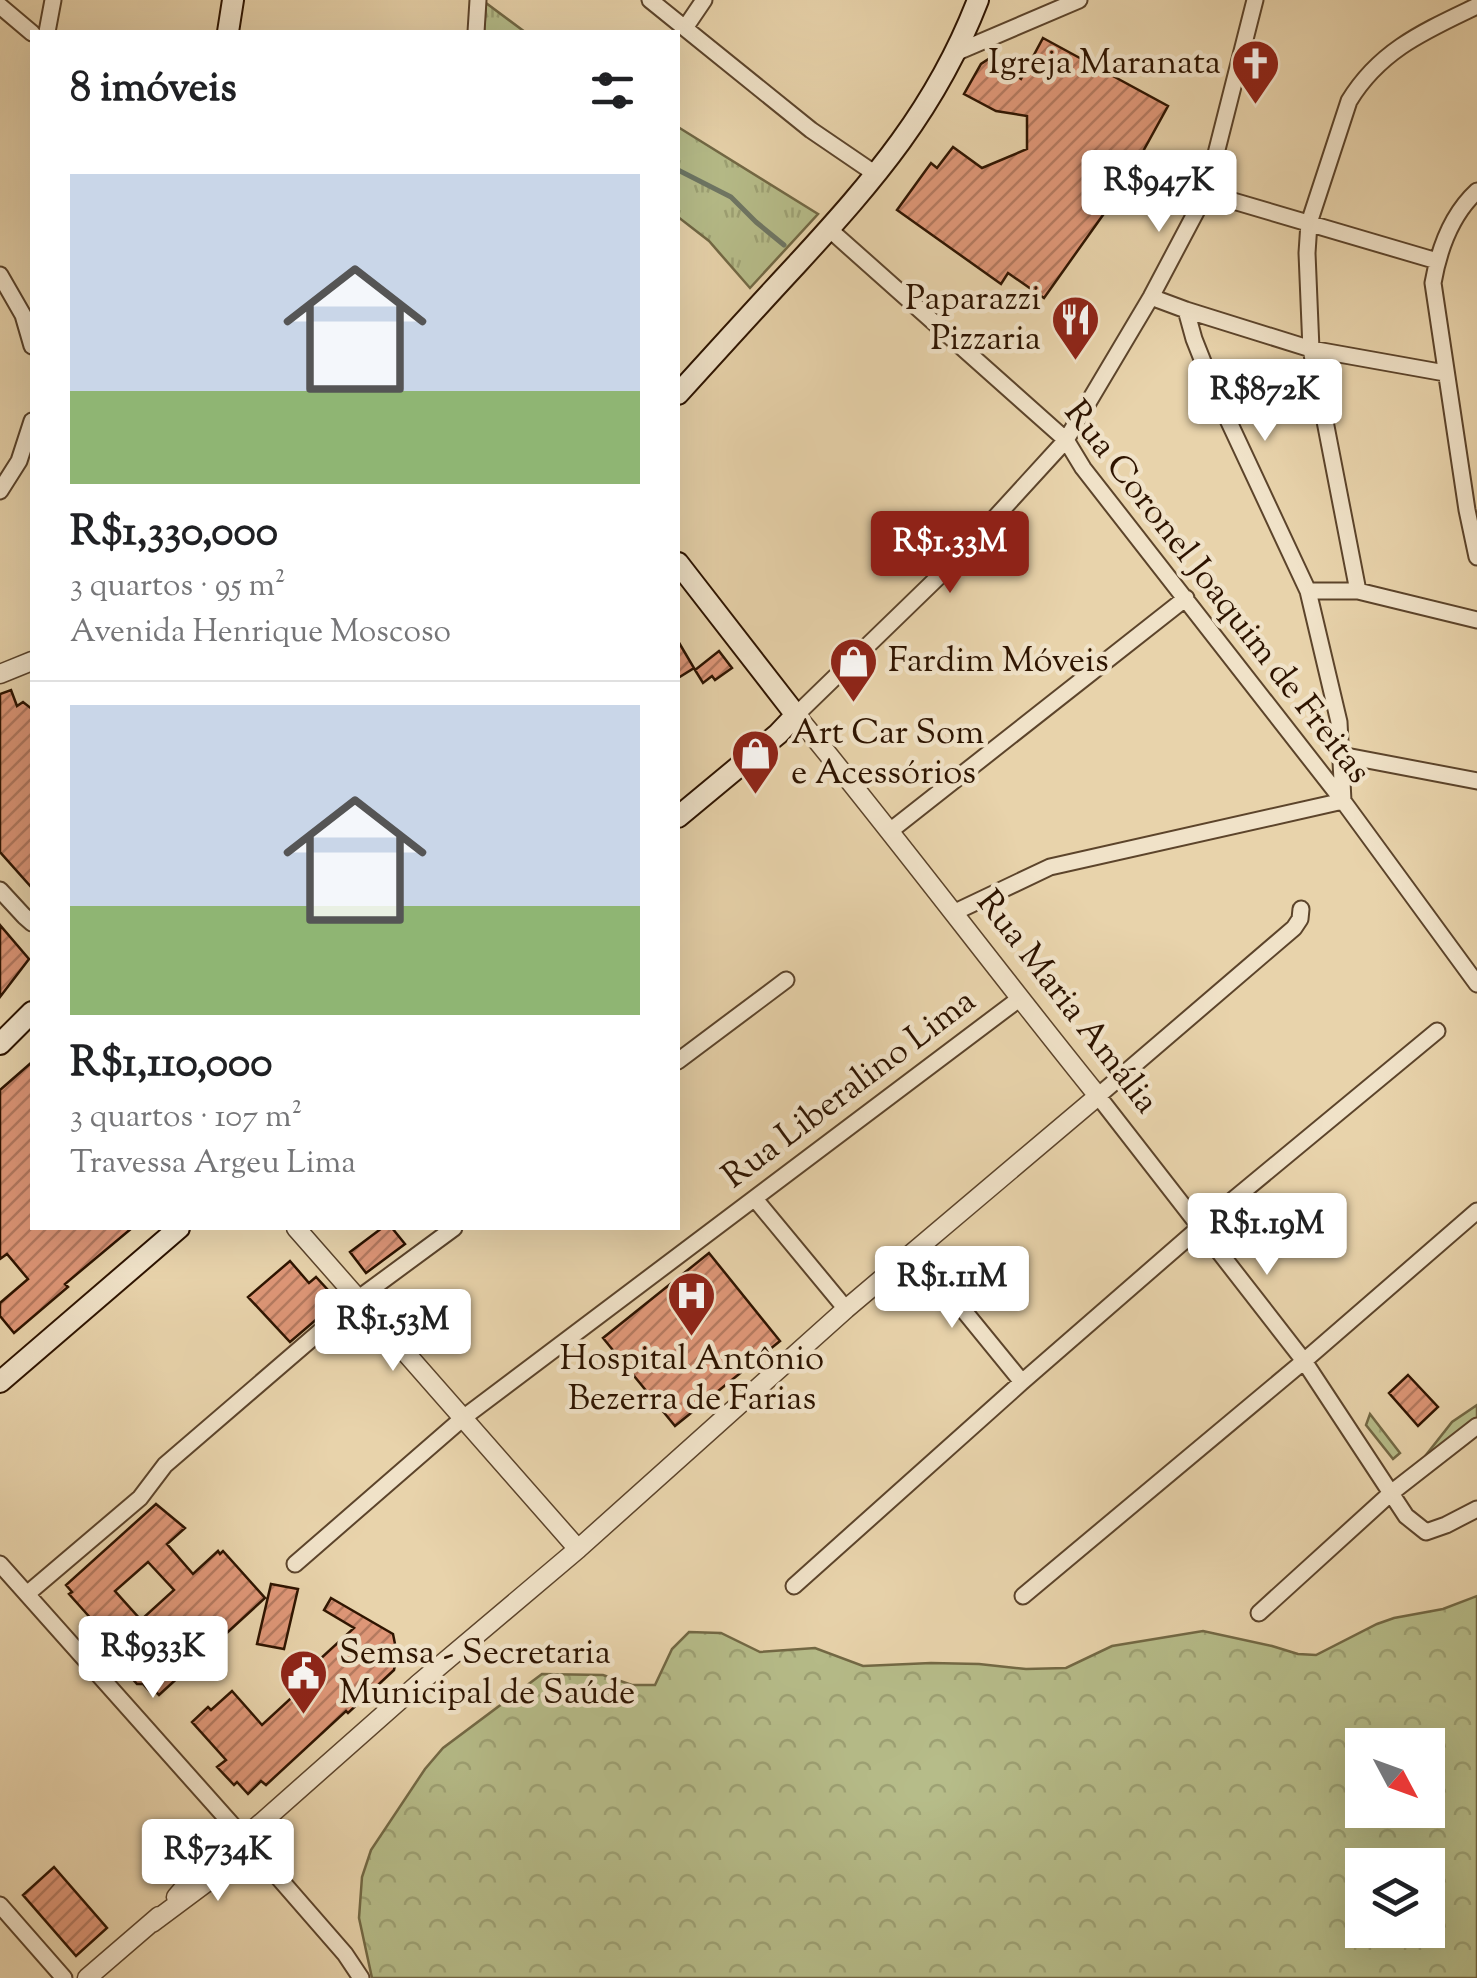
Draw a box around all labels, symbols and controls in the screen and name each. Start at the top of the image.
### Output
church icon: Igreja Maranata [1230,38,1282,106]
place label: Igreja Maranata [988,39,1221,90]
text: 8 imóveis [70,60,237,120]
icon: filters [585,63,640,118]
pin: R$947K [1078,150,1240,235]
text: R$947K [1104,159,1214,205]
icon: home [265,239,445,419]
place label: Paparazzi Pizzaria [905,275,1041,366]
restaurant icon: Paparazzi Pizzaria [1050,294,1102,362]
pin: R$872K [1184,359,1346,444]
text: R$872K [1210,368,1320,414]
street label: Rua Coronel Joaquim de Freitas [1050,391,1382,795]
text: R$1,330,000 [70,504,278,564]
pin: R$1.33M [858,511,1042,596]
text: R$1.33M [893,520,1007,566]
text: 3 quartos · 95 m² [70,564,286,610]
text: Avenida Henrique Moscoso [70,610,451,656]
shop icon: Fardim Móveis [827,636,879,704]
place label: Fardim Móveis [888,637,1109,688]
place label: Art Car Som e Acessórios [791,709,984,800]
shop icon: Art Car Som e Acessórios [730,728,782,796]
icon: home [265,770,445,950]
street label: Rua Maria Amália [962,880,1170,1126]
street label: Rua Liberalino Lima [712,978,988,1202]
text: R$1,110,000 [70,1035,272,1095]
text: 3 quartos · 107 m² [70,1095,302,1141]
text: Travessa Argeu Lima [70,1141,356,1187]
pin: R$1.19M [1175,1193,1359,1278]
text: R$1.19M [1210,1202,1324,1248]
pin: R$1.11M [860,1246,1044,1331]
text: R$1.11M [897,1255,1007,1301]
hospital icon: Hospital Antônio Bezerra de Farias [666,1270,718,1338]
pin: R$1.53M [301,1289,485,1374]
text: R$1.53M [337,1298,449,1344]
place label: Hospital Antônio Bezerra de Farias [560,1335,824,1426]
pin: R$933K [72,1616,234,1701]
text: R$933K [101,1625,205,1671]
place label: Semsa - Secretaria Municipal de Saúde [339,1629,635,1720]
public building icon: Semsa - Secretaria Municipal de Saúde [278,1648,330,1716]
north arrow [1345,1728,1445,1828]
map controls [1345,1728,1445,1948]
pin: R$734K [137,1819,299,1904]
text: R$734K [164,1828,272,1874]
button: layers [1345,1848,1445,1948]

